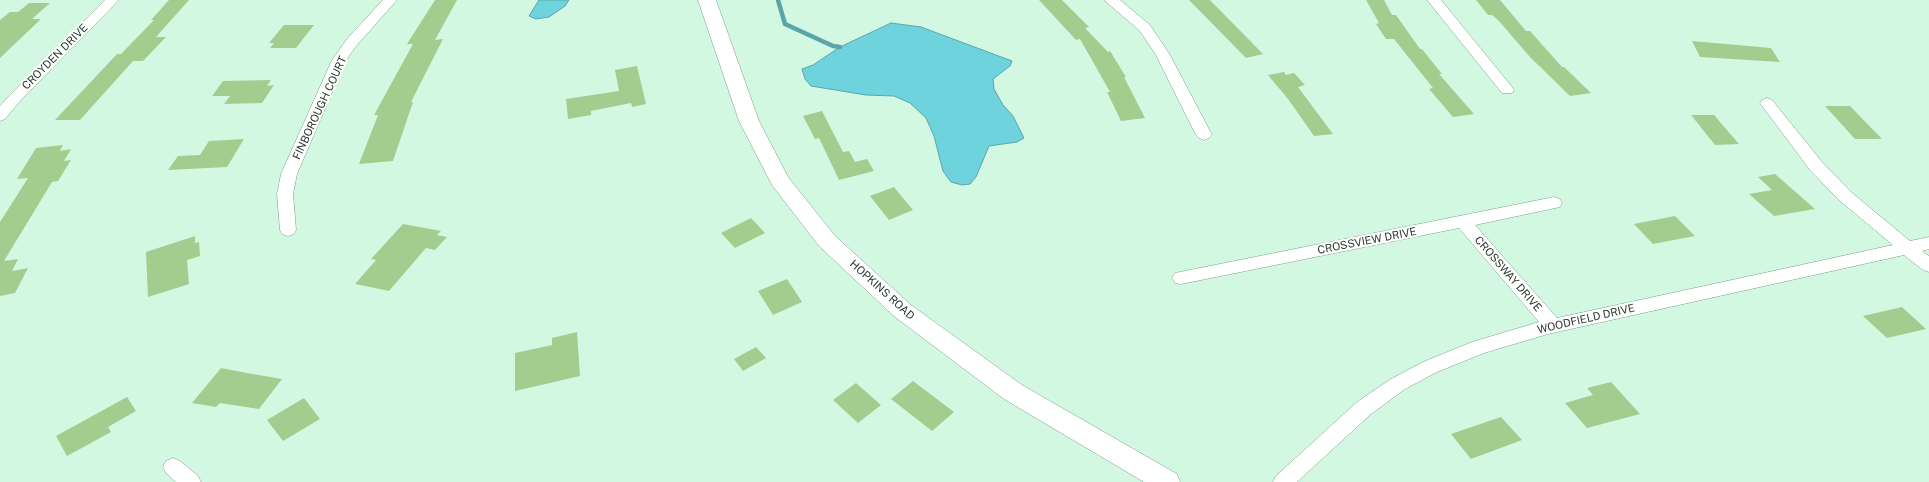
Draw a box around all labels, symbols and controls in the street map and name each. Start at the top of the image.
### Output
street label: CROYDEN DRIVE [19,21,91,93]
street label: FINBOROUGH COURT [290,54,350,162]
street label: CROSSVIEW DRIVE [1316,225,1418,257]
street label: CROSSWAY DRIVE [1472,234,1544,314]
street label: HOPKINS ROAD [847,257,917,323]
street label: WOODFIELD DRIVE [1536,301,1636,337]

